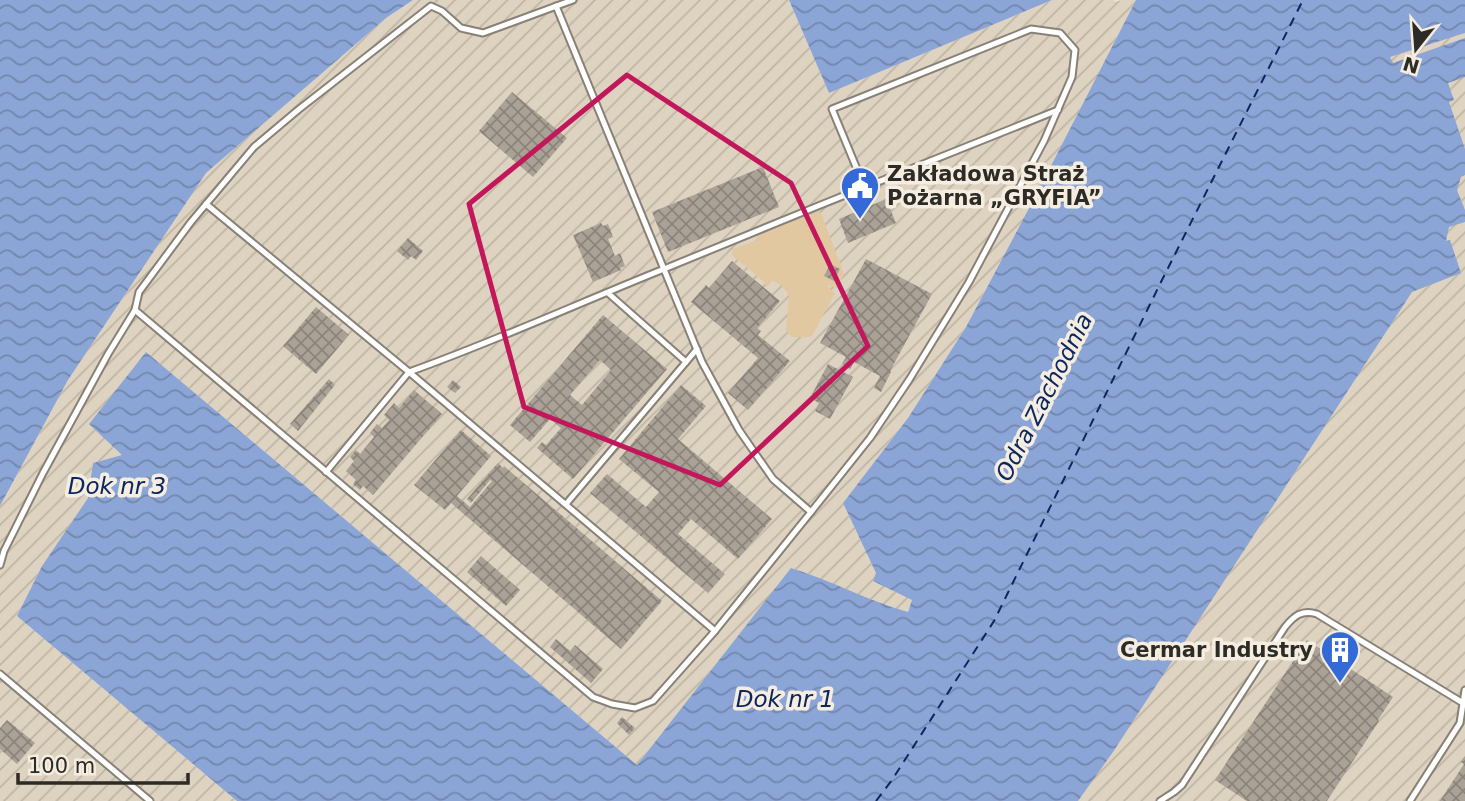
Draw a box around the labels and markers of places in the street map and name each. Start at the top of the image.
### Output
place label: Zakładowa Straż Pożarna „GRYFIA” [887,162,1102,210]
public building icon: Zakładowa Straż Pożarna „GRYFIA” [839,165,881,220]
building icon: Cermar Industry [1319,629,1361,684]
place label: Cermar Industry [1120,638,1313,662]

